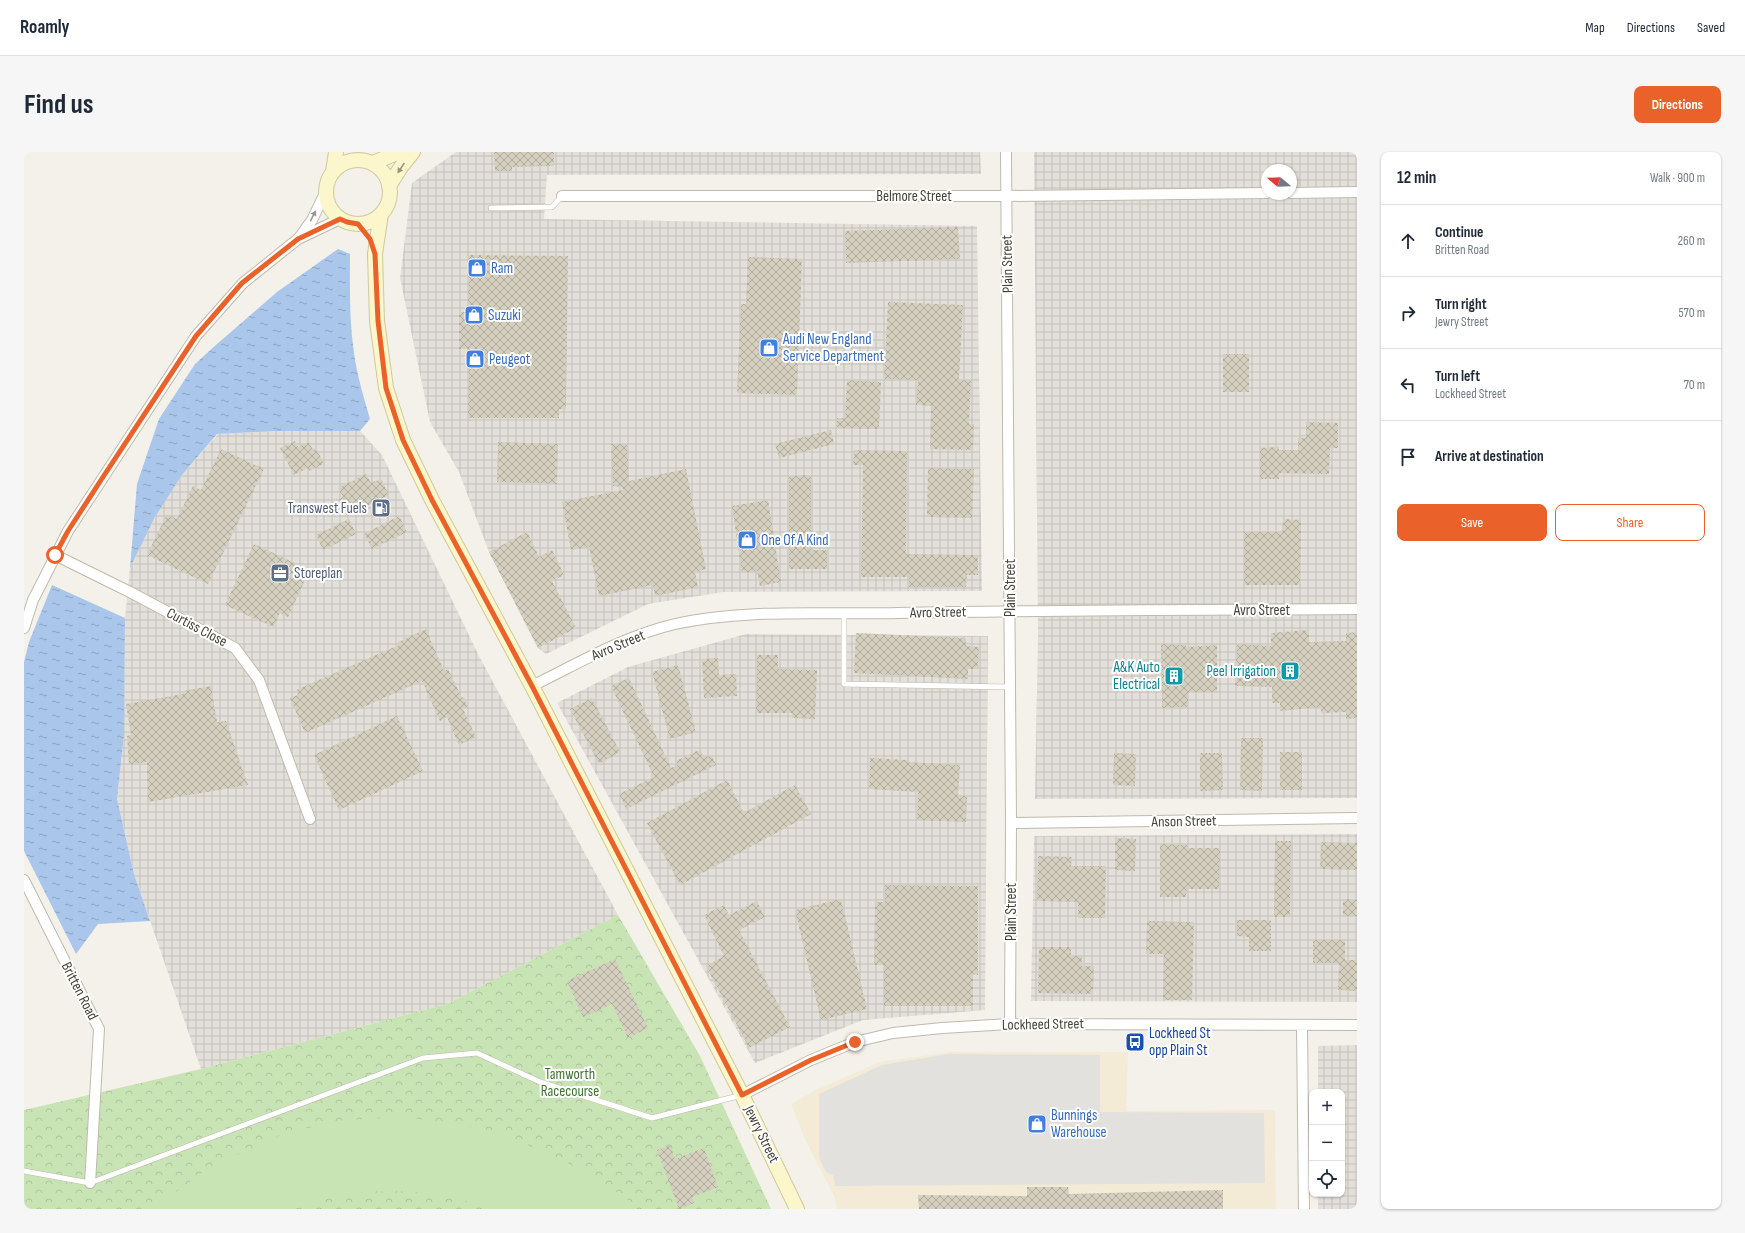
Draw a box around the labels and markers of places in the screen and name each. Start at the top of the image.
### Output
shop icon: Ram [466,257,488,279]
place label: Ram [491,259,513,278]
shop icon: Suzuki [463,304,485,326]
place label: Suzuki [488,306,521,325]
place label: Audi New England Service Department [782,330,884,366]
shop icon: Audi New England Service Department [758,337,780,359]
shop icon: Peugeot [464,348,486,370]
place label: Peugeot [489,350,531,369]
fuel station icon: Transwest Fuels [370,497,392,519]
place label: Transwest Fuels [287,499,367,518]
shop icon: One Of A Kind [736,529,758,551]
place label: One Of A Kind [761,531,828,550]
office icon: Storeplan [269,562,291,584]
place label: Storeplan [294,564,342,583]
place label: A&K Auto Electrical [1112,658,1160,694]
building icon: Peel Irrigation [1279,660,1301,682]
place label: Peel Irrigation [1206,662,1276,681]
building icon: A&K Auto Electrical [1163,665,1185,687]
place label: Lockheed St opp Plain St [1149,1024,1211,1060]
bus stop icon: Lockheed St opp Plain St [1124,1031,1146,1053]
place label: Bunnings Warehouse [1051,1106,1107,1142]
shop icon: Bunnings Warehouse [1026,1113,1048,1135]

